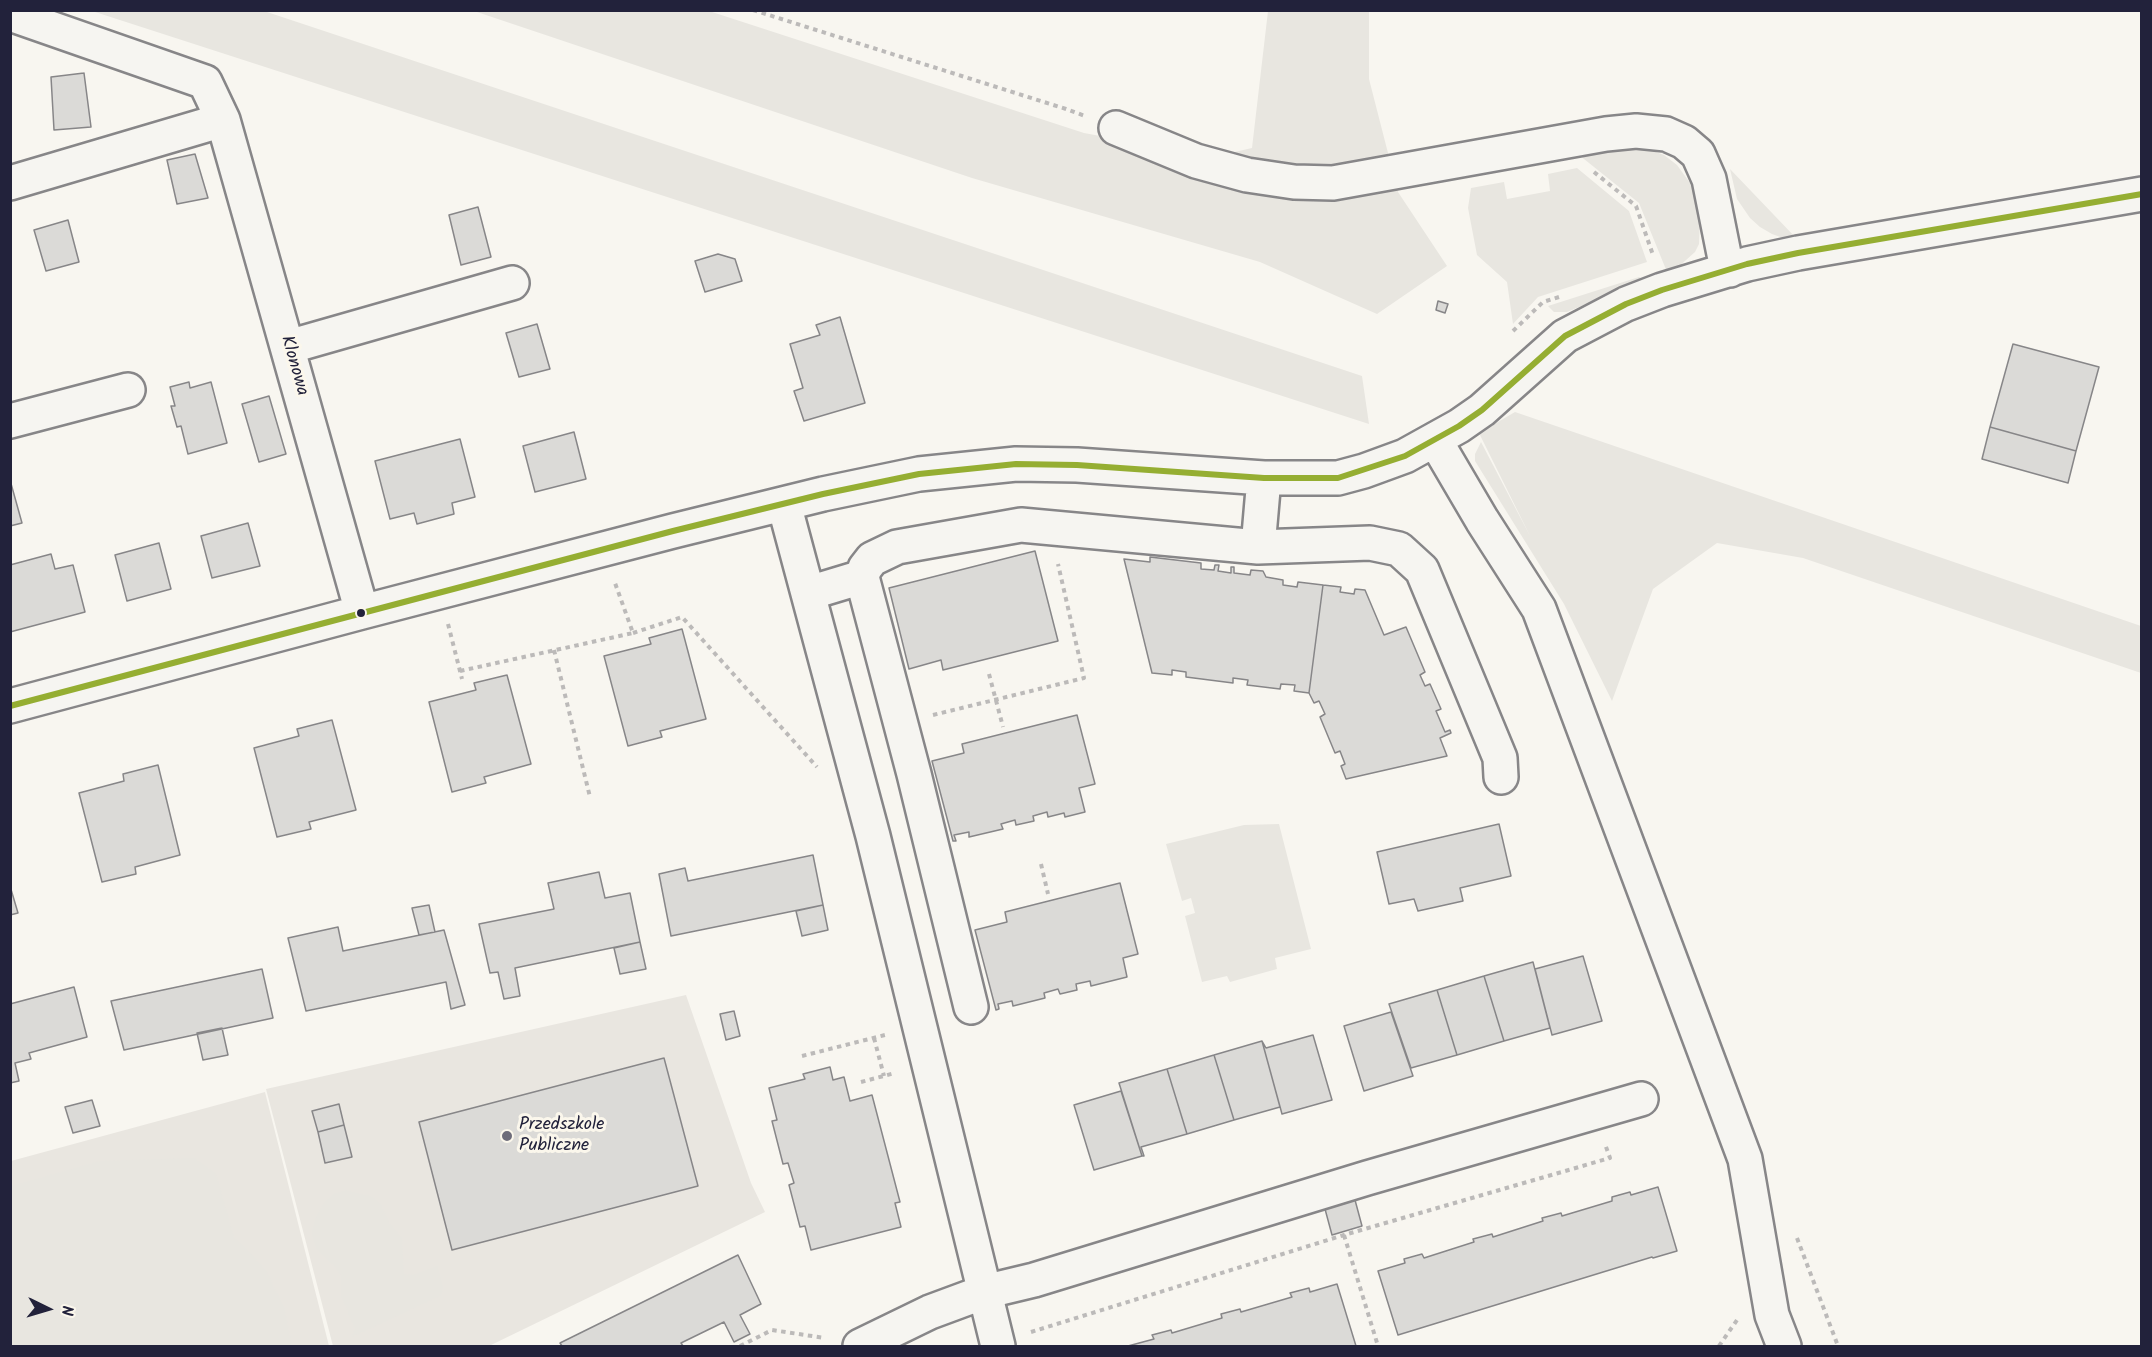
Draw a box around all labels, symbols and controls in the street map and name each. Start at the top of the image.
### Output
street label: Klonowa [274,333,312,399]
unlabelled marker [355,607,367,619]
place label: Przedszkole Publiczne [519,1115,604,1158]
marker: Przedszkole Publiczne [500,1129,514,1143]
north arrow [18,1279,78,1339]
text: N [54,1304,79,1317]

